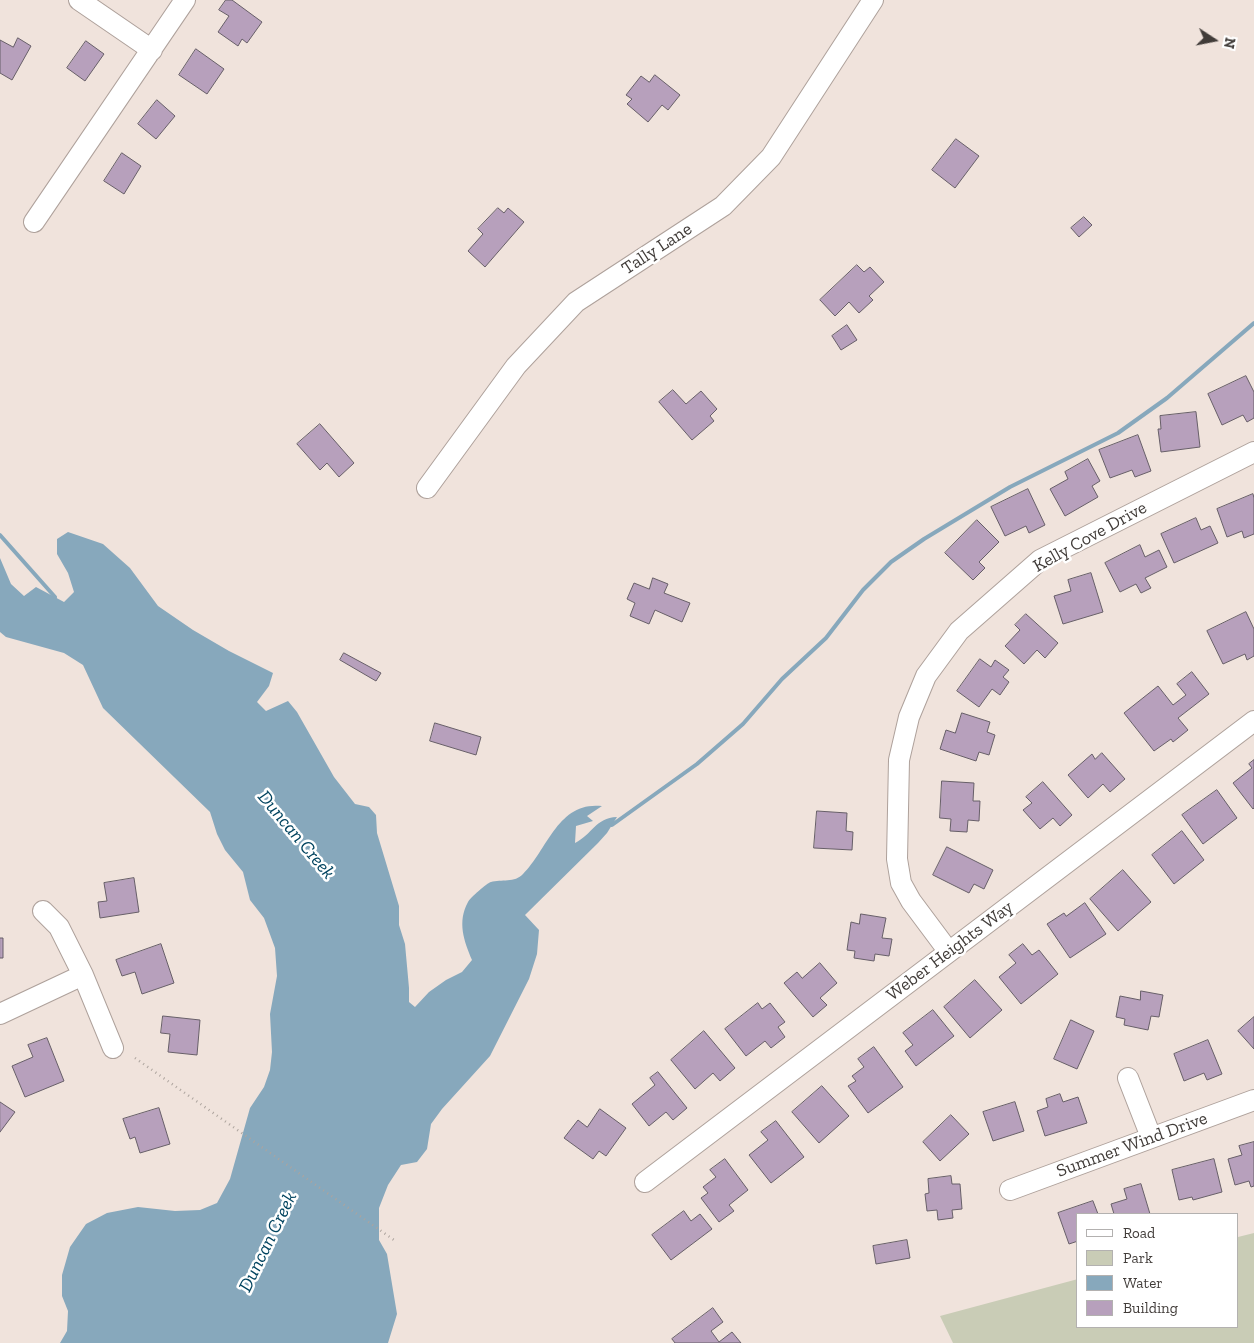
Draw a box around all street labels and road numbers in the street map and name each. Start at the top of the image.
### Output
street label: Tally Lane [618,218,696,280]
street label: Kelly Cove Drive [1029,497,1151,577]
street label: Weber Heights Way [882,896,1018,1006]
street label: Summer Wind Drive [1054,1108,1210,1182]

